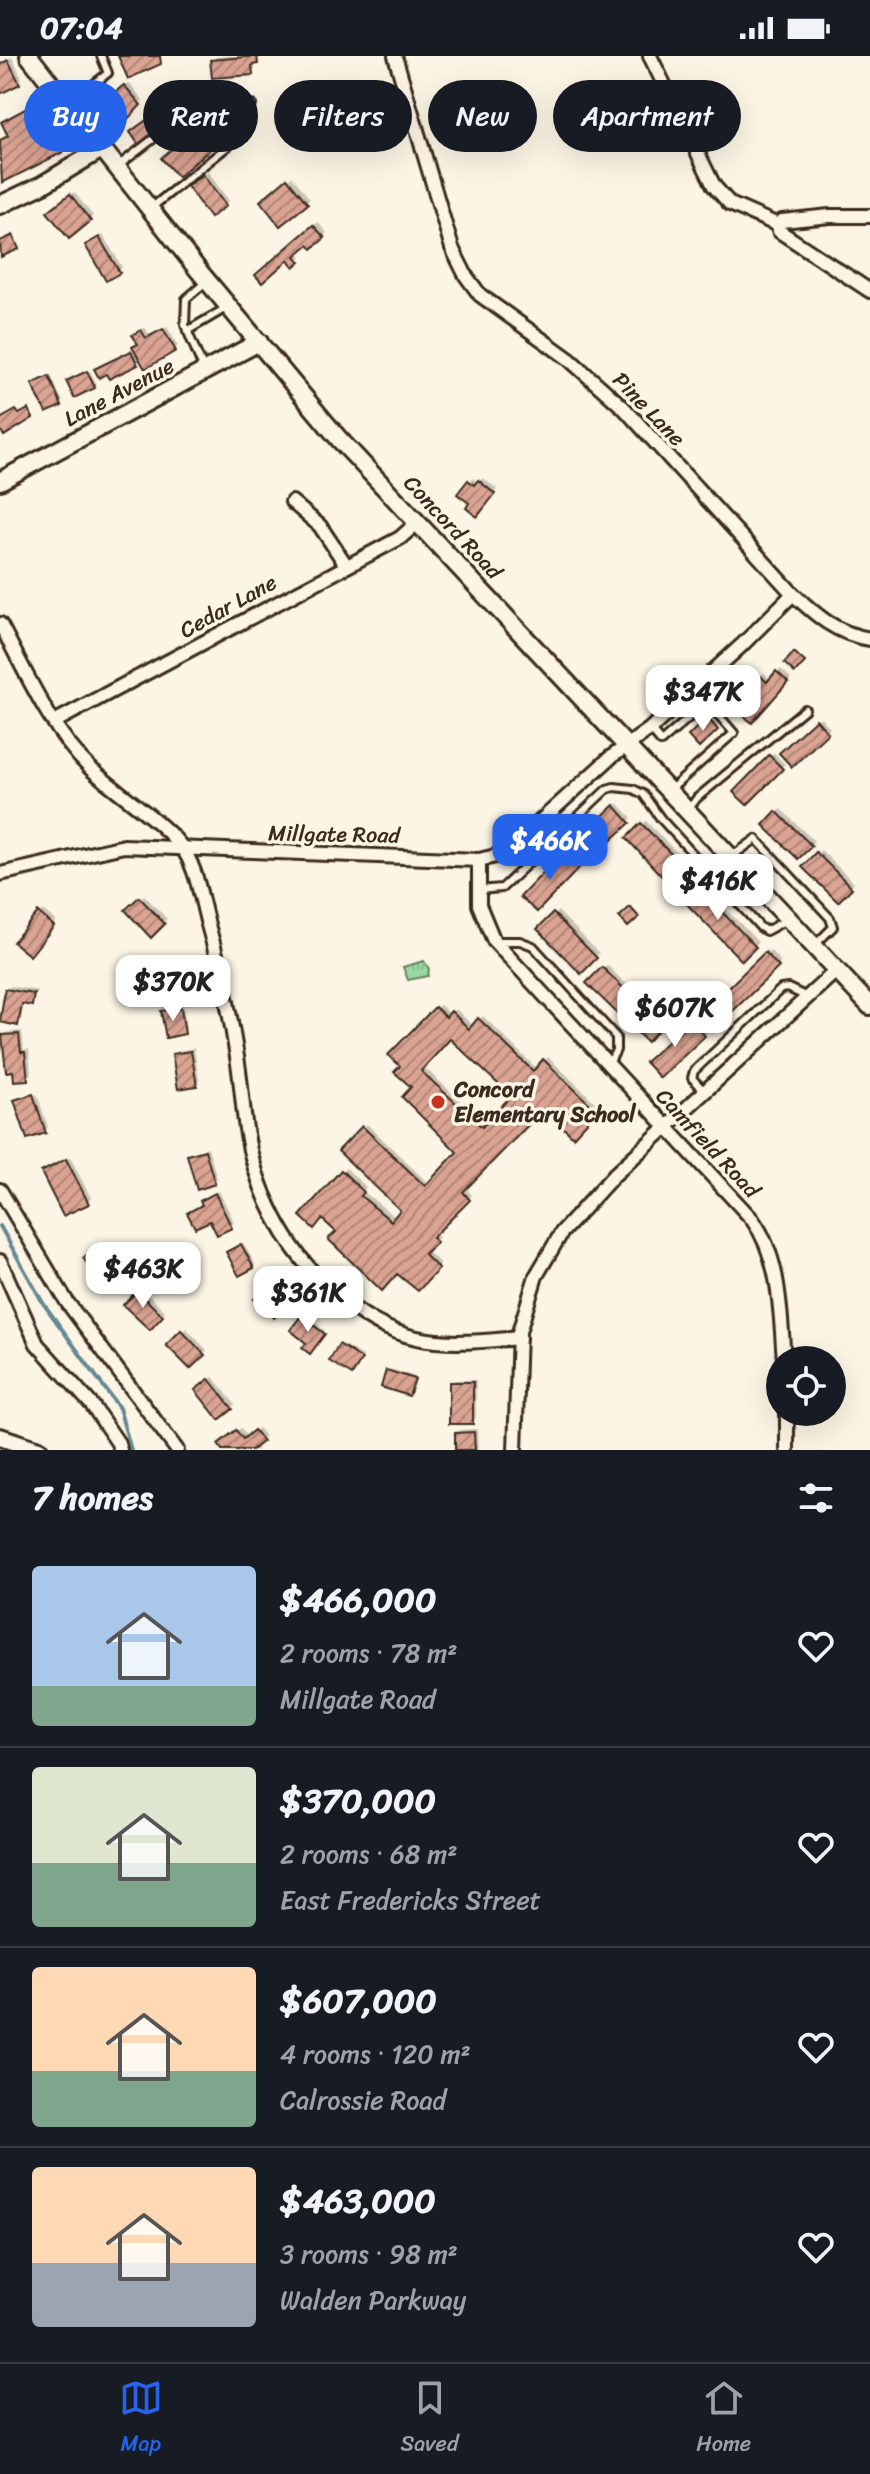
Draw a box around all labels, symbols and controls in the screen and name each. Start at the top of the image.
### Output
text: 07:04 [40,1,123,55]
chip: Buy [24,80,127,152]
chip: Rent [143,80,258,152]
chip: Filters [274,80,412,152]
chip: New [428,80,537,152]
chip: Apartment [553,80,741,152]
street label: Lane Avenue [57,347,181,437]
street label: Pine Lane [603,362,695,456]
street label: Concord Road [394,465,513,590]
street label: Cedar Lane [172,563,284,649]
pin: $347K [647,665,759,733]
text: $347K [664,668,742,714]
street label: Millgate Road [268,813,402,855]
pin: $466K [494,814,606,882]
text: $466K [510,817,590,863]
pin: $416K [662,854,774,922]
text: $416K [680,857,756,903]
pin: $370K [117,955,229,1023]
text: $370K [134,958,212,1004]
pin: $607K [619,981,731,1049]
text: $607K [635,984,715,1030]
place label: Concord Elementary School [453,1070,636,1134]
street label: Camfield Road [646,1079,771,1208]
marker: Concord Elementary School [429,1093,447,1111]
pin: $463K [87,1242,199,1310]
text: $463K [104,1245,182,1291]
pin: $361K [252,1266,364,1334]
text: $361K [271,1269,345,1315]
map controls [766,1346,846,1426]
button: locate [766,1346,846,1426]
text: 7 homes [32,1468,153,1528]
icon: filters [794,1476,838,1520]
text: $466,000 [280,1570,436,1630]
icon: home [96,1598,192,1694]
icon: heart [794,1624,838,1668]
text: 2 rooms · 78 m² [280,1630,457,1676]
text: Millgate Road [280,1676,436,1722]
text: $370,000 [280,1771,436,1831]
icon: home [96,1799,192,1895]
icon: heart [794,1825,838,1869]
text: 2 rooms · 68 m² [280,1831,457,1877]
text: East Fredericks Street [280,1877,541,1923]
text: $607,000 [280,1971,437,2031]
icon: home [96,1999,192,2095]
icon: heart [794,2025,838,2069]
text: 4 rooms · 120 m² [280,2031,471,2077]
text: Calrossie Road [280,2077,446,2123]
text: $463,000 [280,2171,436,2231]
icon: home [96,2199,192,2295]
icon: heart [794,2225,838,2269]
text: 3 rooms · 98 m² [280,2231,458,2277]
text: Walden Parkway [280,2277,466,2323]
tab: Map [119,2376,163,2463]
tab: Saved [401,2376,459,2463]
tab: Home [696,2376,751,2463]

